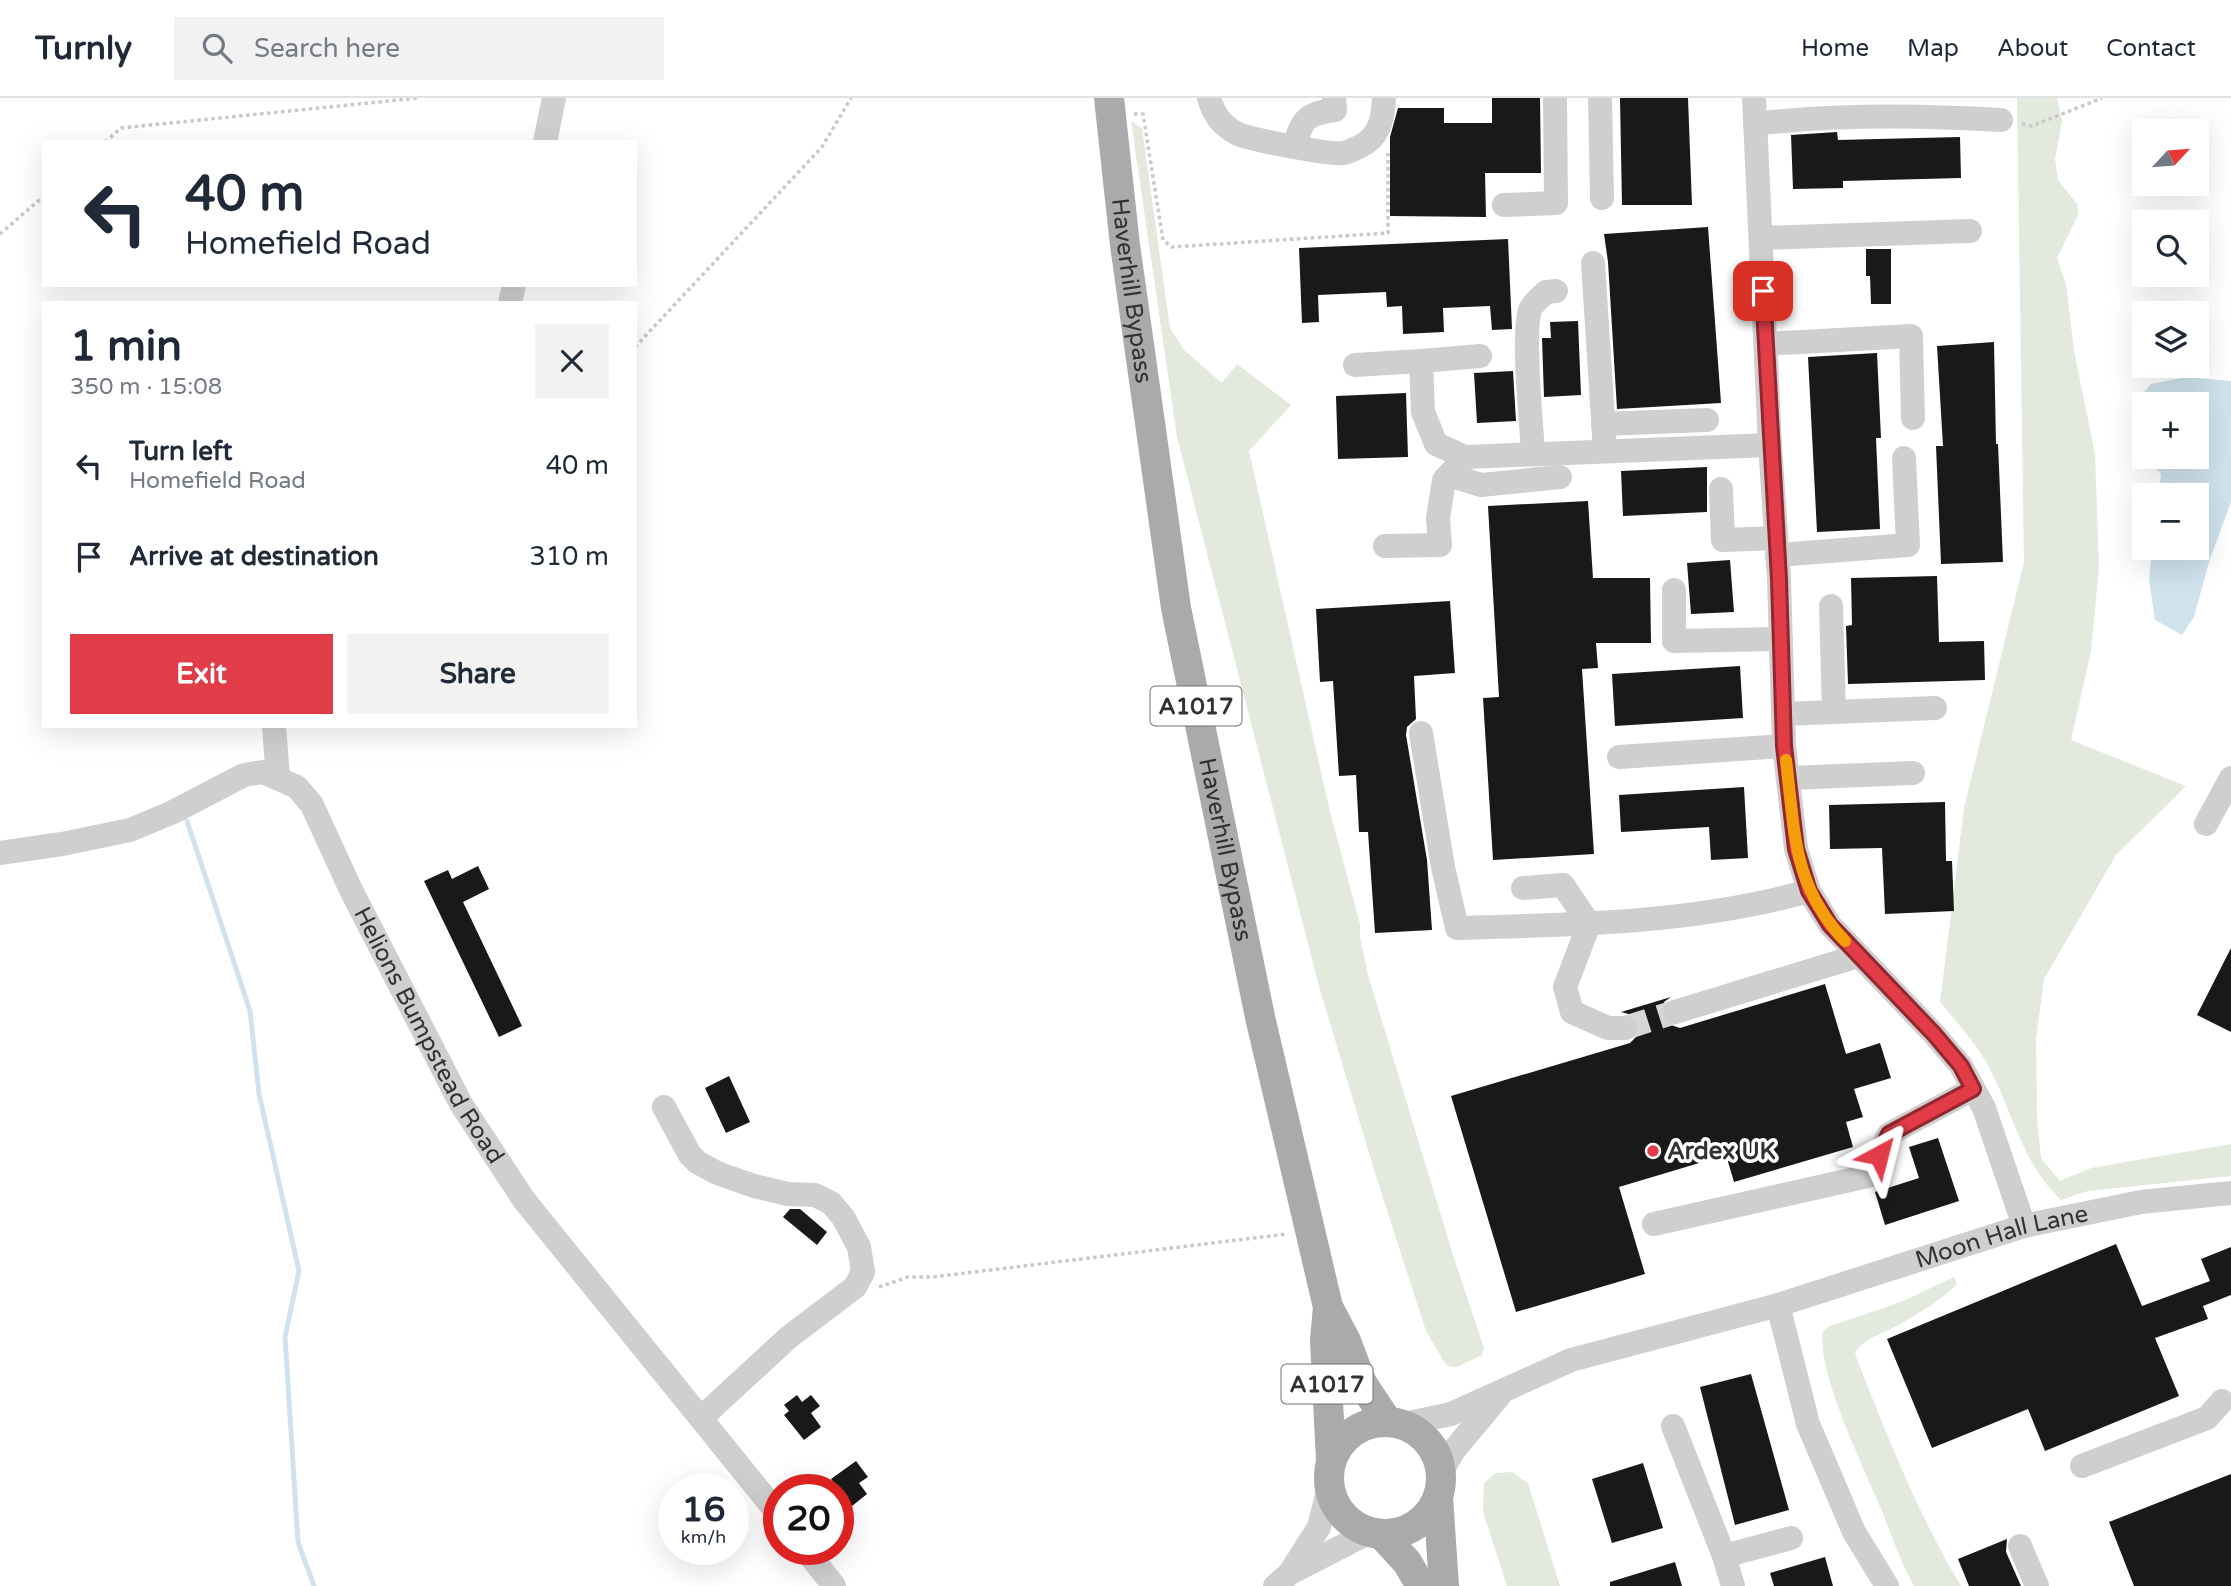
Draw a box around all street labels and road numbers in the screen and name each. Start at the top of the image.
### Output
street label: Haverhill Bypass [1105,197,1158,385]
road number: A1017 [1150,686,1242,726]
street label: Haverhill Bypass [1192,755,1258,944]
street label: Helions Bumpstead Road [347,902,510,1169]
street label: Moon Hall Lane [1912,1199,2091,1275]
road number: A1017 [1282,1364,1372,1404]

